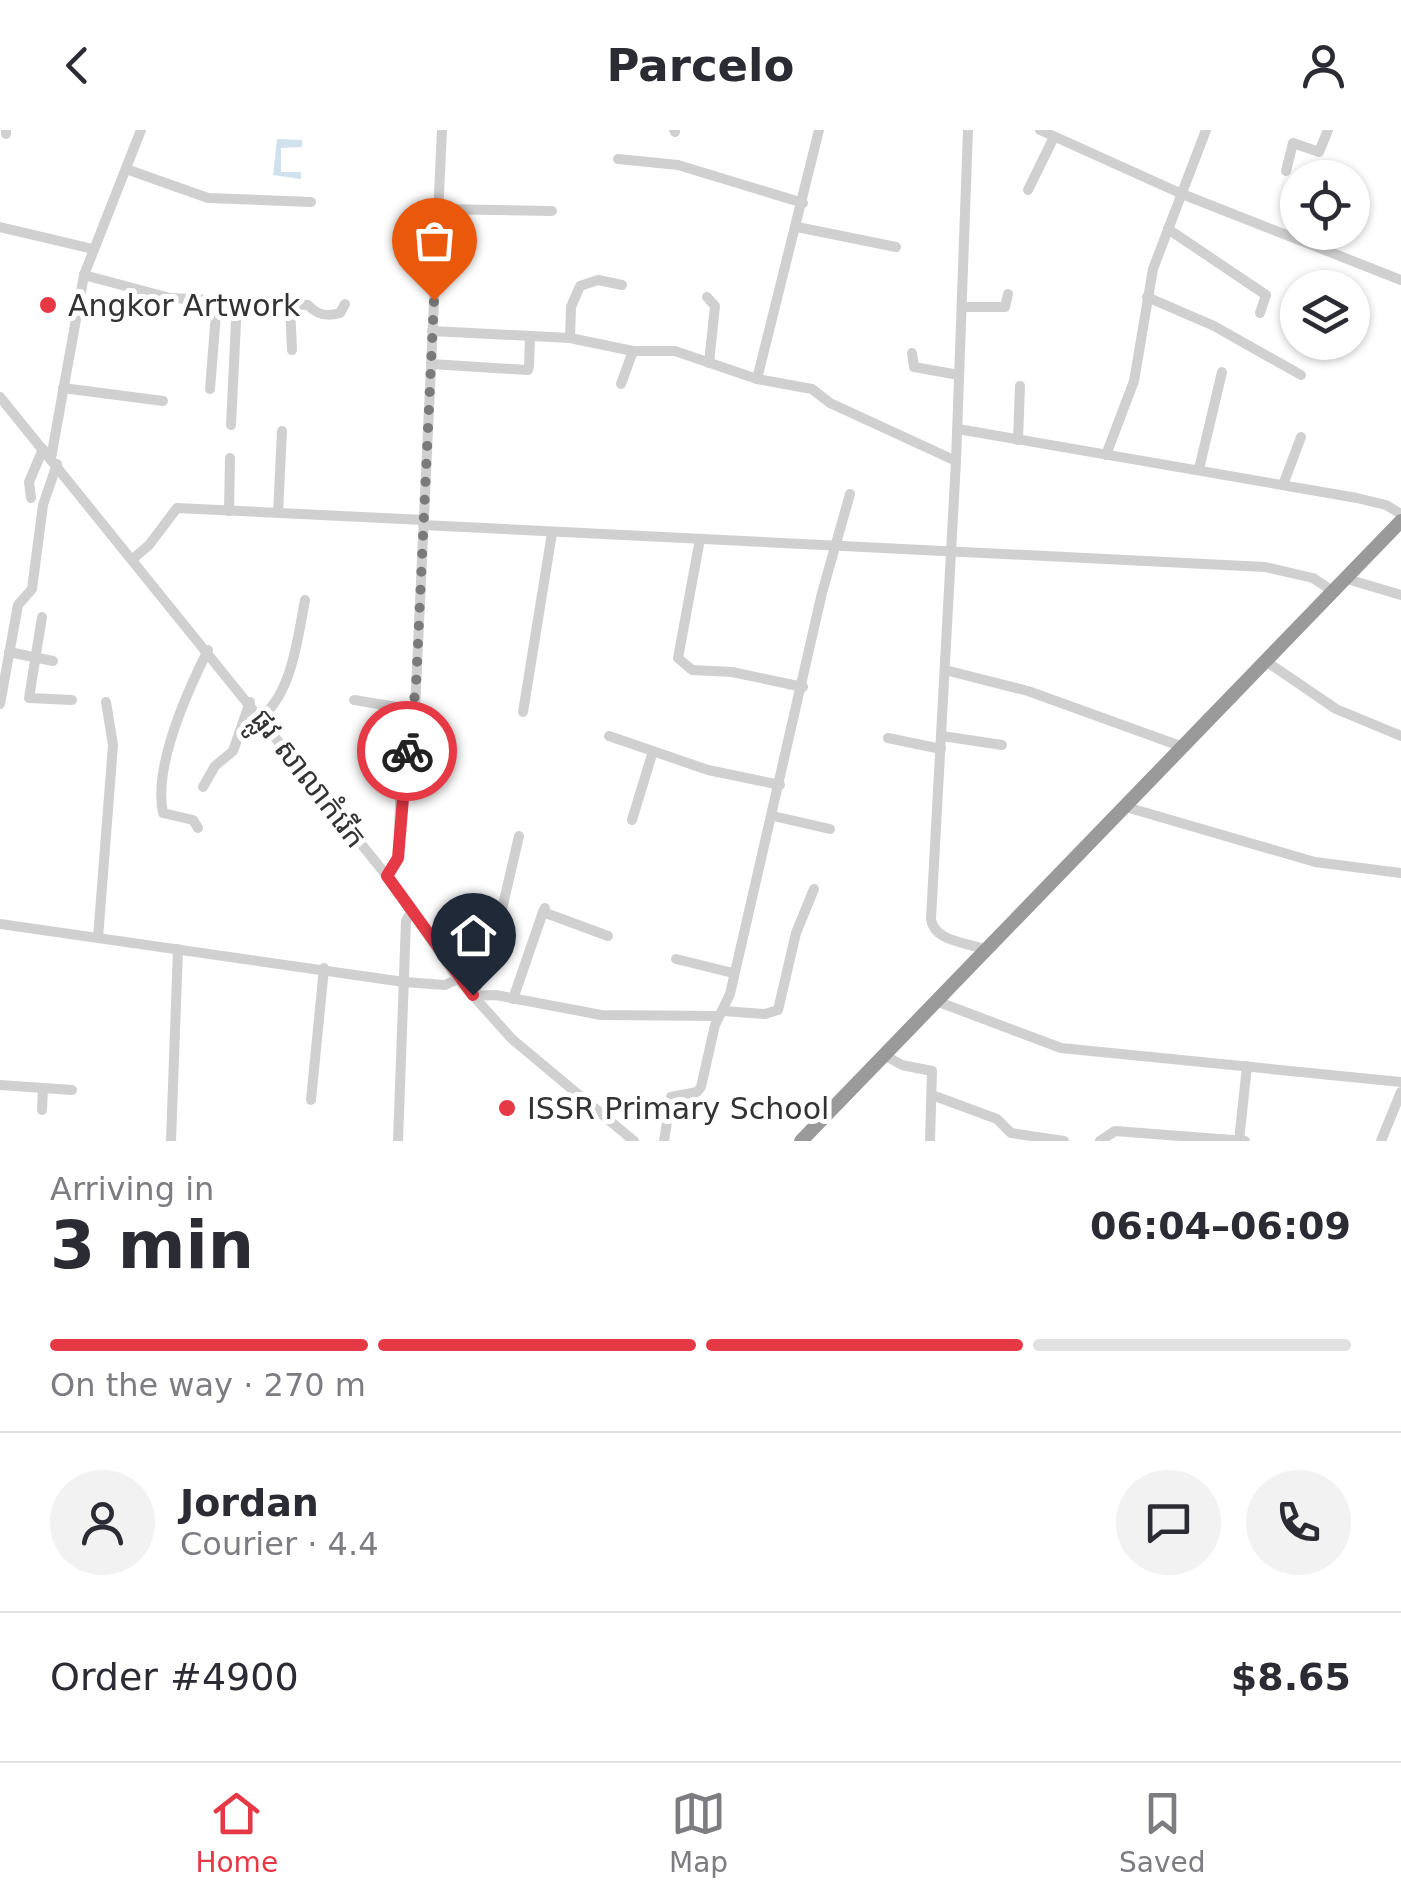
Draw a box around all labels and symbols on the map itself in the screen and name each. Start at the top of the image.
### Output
pin [392,198,477,301]
place label: Angkor Artwork [68,288,301,323]
marker: Angkor Artwork [37,294,59,316]
courier [357,701,457,801]
street label: ផ្លូវ សាលាកំរើក [237,702,374,860]
pin [431,893,516,996]
place label: ISSR Primary School [527,1091,829,1126]
marker: ISSR Primary School [496,1097,518,1119]

